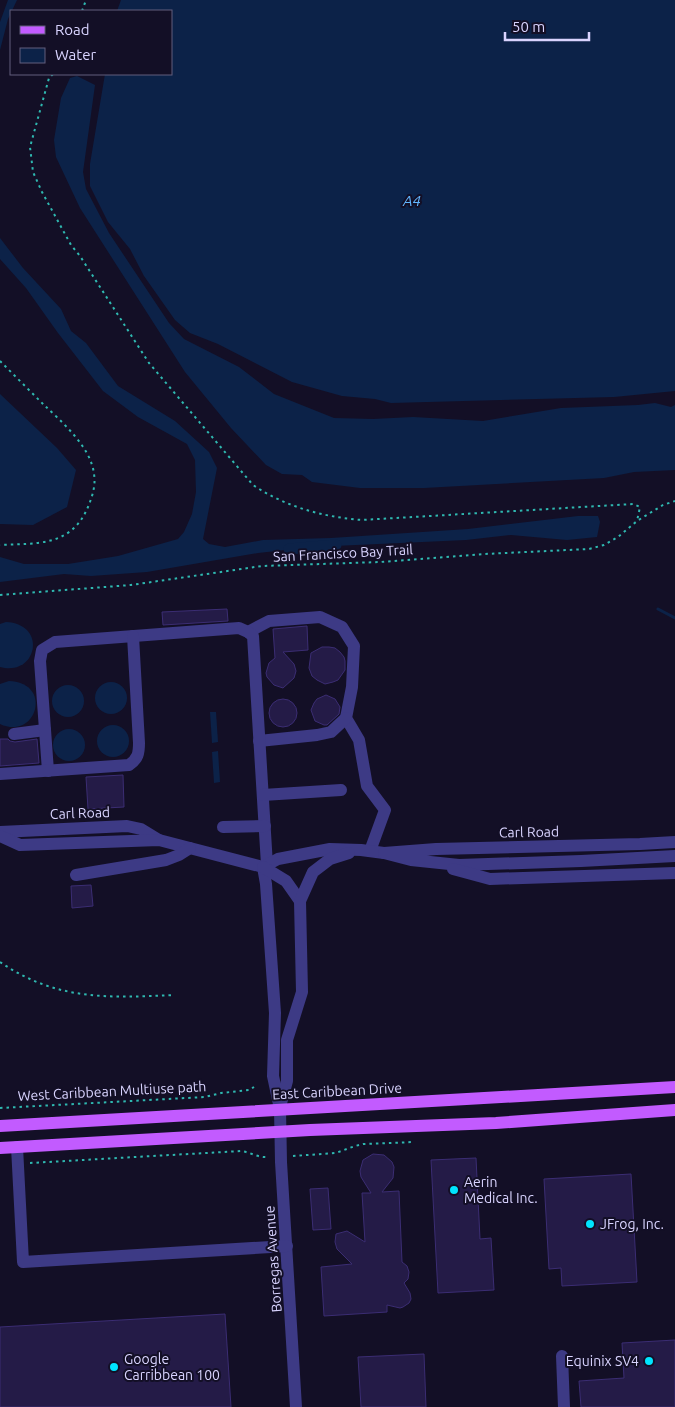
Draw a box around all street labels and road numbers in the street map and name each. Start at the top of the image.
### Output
street label: San Francisco Bay Trail [273,541,414,565]
street label: Carl Road [50,804,110,822]
street label: Carl Road [499,823,559,841]
street label: West Caribbean Multiuse path [17,1078,207,1104]
street label: East Caribbean Drive [272,1080,402,1102]
street label: Borregas Avenue [261,1205,285,1313]

